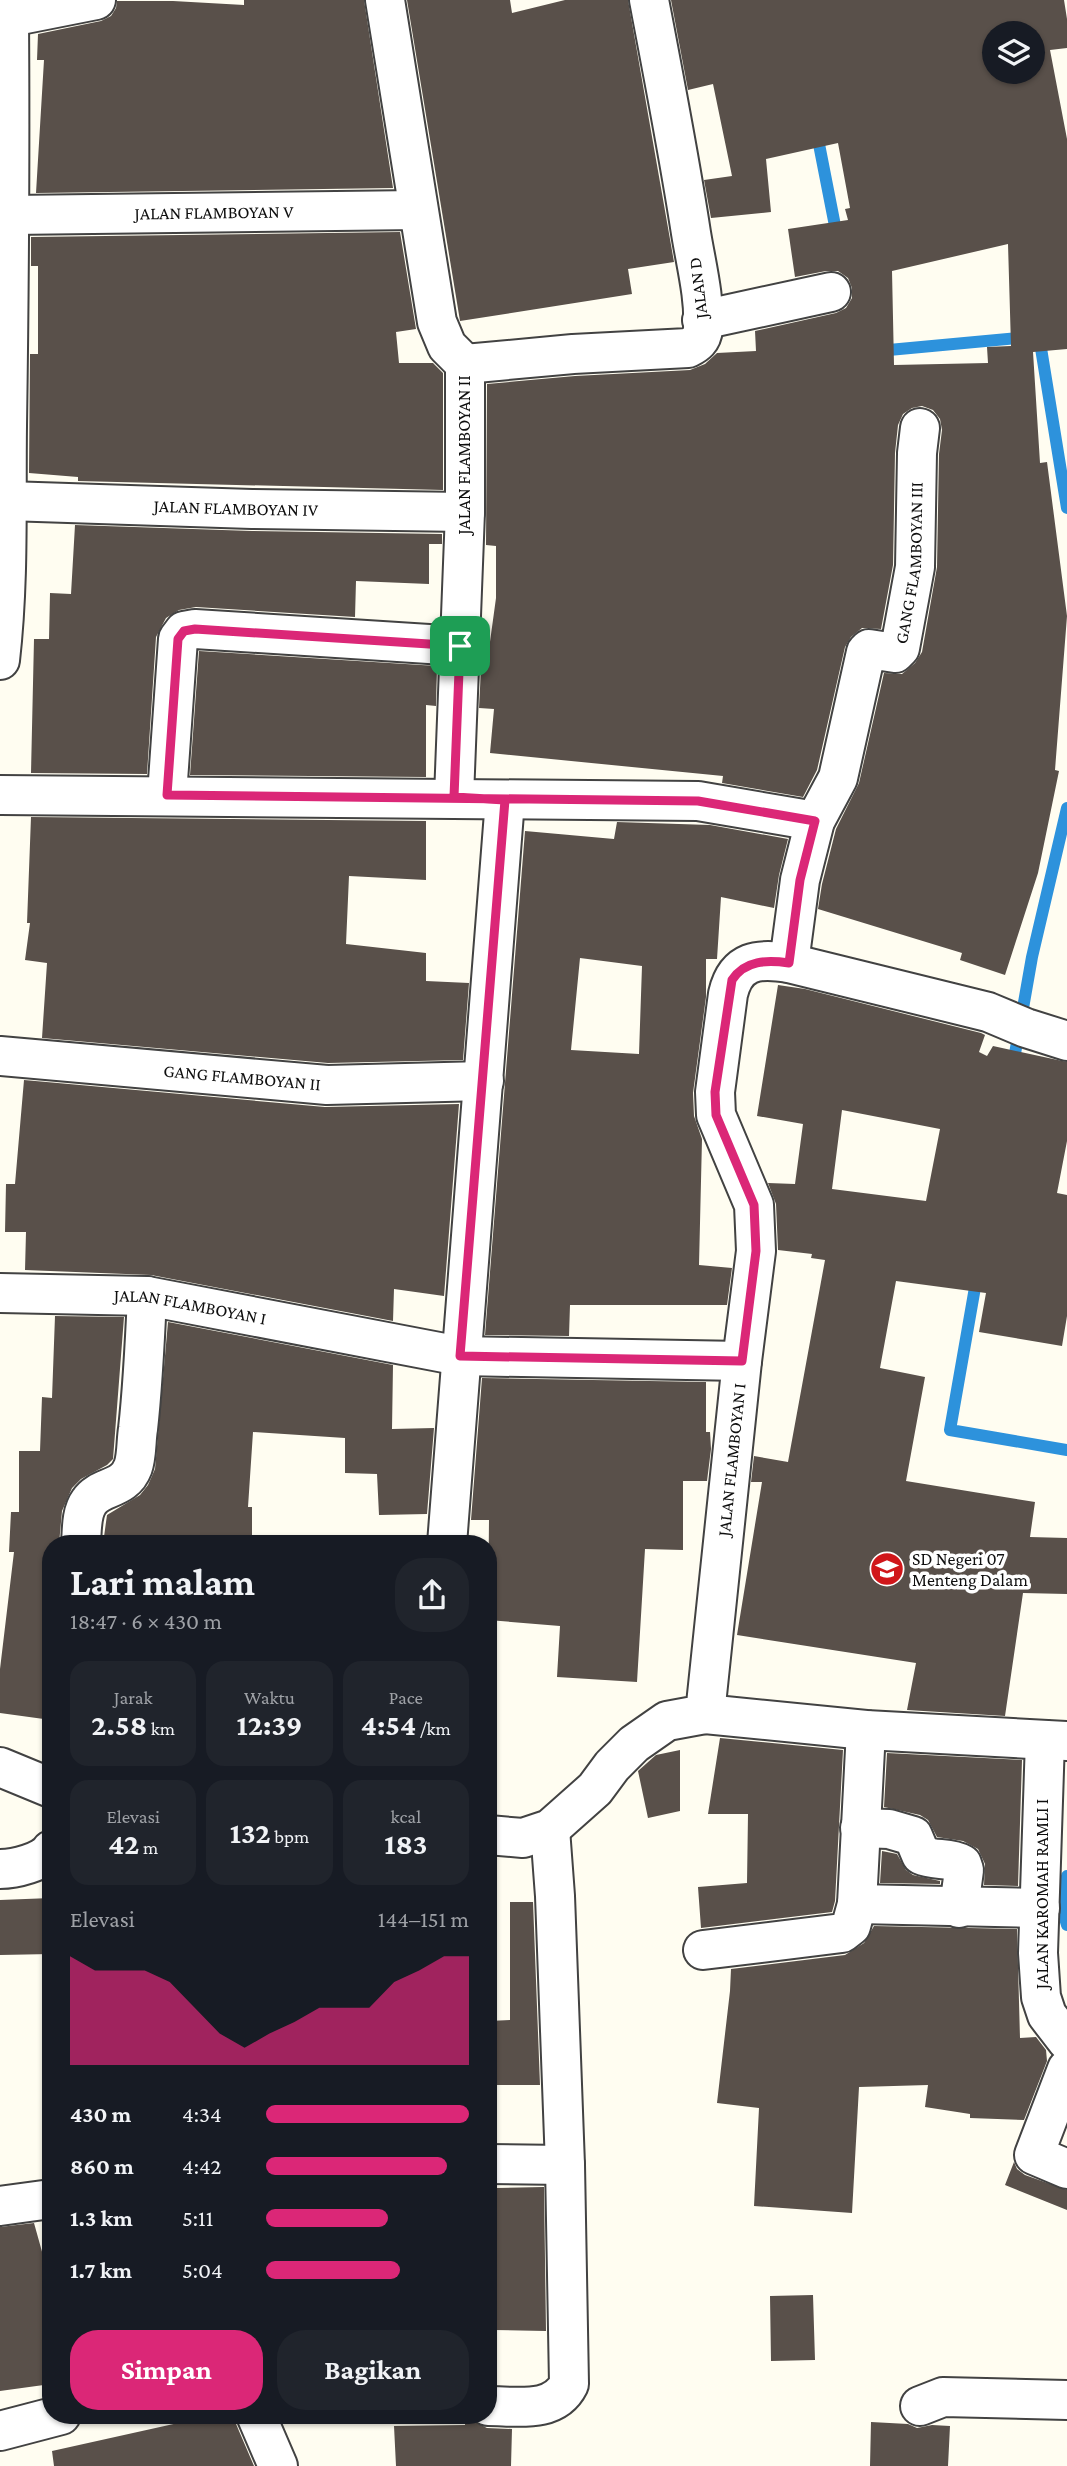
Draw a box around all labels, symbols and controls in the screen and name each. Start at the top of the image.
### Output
map controls [982,21,1045,84]
button: layers [982,21,1045,84]
street label: JALAN FLAMBOYAN V [132,202,294,224]
street label: JALAN D [684,256,712,322]
street label: JALAN FLAMBOYAN II [454,375,474,537]
street label: GANG FLAMBOYAN III [891,482,926,646]
street label: JALAN FLAMBOYAN IV [151,496,319,520]
pin [430,616,490,676]
icon: arrive [441,627,479,665]
street label: GANG FLAMBOYAN II [163,1061,322,1094]
street label: JALAN FLAMBOYAN I [112,1285,268,1329]
street label: JALAN FLAMBOYAN I [713,1382,750,1539]
place label: SD Negeri 07 Menteng Dalam [912,1549,1028,1590]
school or university icon: SD Negeri 07 Menteng Dalam [868,1550,906,1588]
button: share [395,1558,469,1632]
text: Lari malam [70,1561,255,1603]
text: 18:47 · 6 × 430 m [70,1608,222,1634]
text: Jarak [114,1687,153,1708]
text: Waktu [244,1687,295,1708]
text: Pace [389,1687,423,1708]
text: 2.58 [91,1708,147,1741]
text: 12:39 [237,1708,302,1741]
text: 4:54 [361,1708,416,1741]
text: km [147,1718,175,1739]
text: /km [416,1718,451,1739]
street label: JALAN KAROMAH RAMLI I [1032,1799,1052,1991]
text: Elevasi [106,1806,160,1827]
text: kcal [391,1806,421,1827]
text: 132 [230,1816,271,1849]
text: bpm [271,1826,309,1847]
text: 42 [108,1827,139,1860]
text: 183 [384,1827,427,1860]
text: m [139,1837,158,1858]
text: Elevasi [70,1906,135,1932]
text: 144–151 m [378,1906,469,1932]
text: 430 m [70,2101,131,2127]
text: 4:34 [182,2101,222,2127]
text: 860 m [70,2153,134,2179]
text: 4:42 [182,2153,222,2179]
text: 1.3 km [70,2205,133,2231]
text: 5:11 [182,2205,213,2231]
text: 1.7 km [70,2257,132,2283]
text: 5:04 [182,2257,223,2283]
button: Simpan [70,2330,263,2410]
button: Bagikan [277,2330,469,2410]

